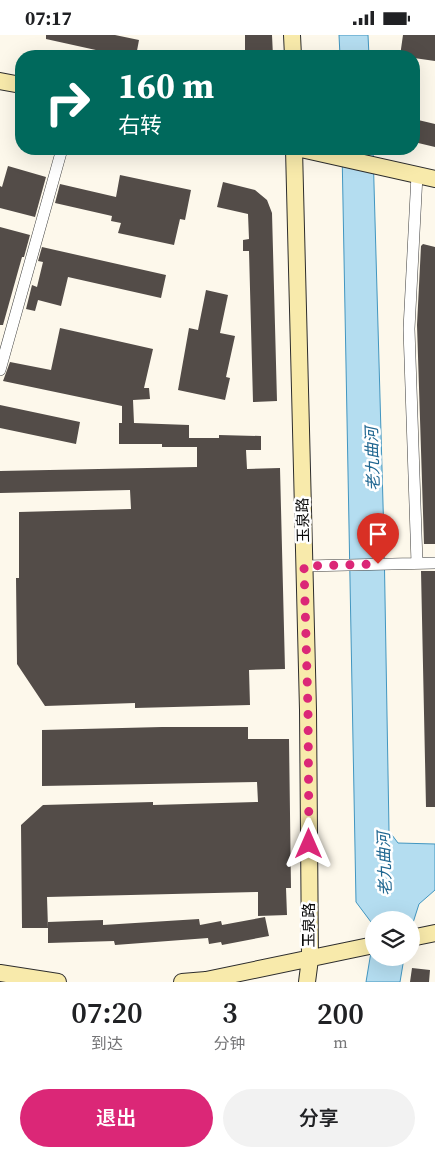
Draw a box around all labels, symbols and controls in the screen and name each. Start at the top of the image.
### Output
text: 07:17 [25,5,72,31]
text: 160 m [118,62,214,110]
icon: right [35,70,100,135]
text: 右转 [118,110,162,140]
water label: 老九曲河 [360,424,384,491]
street label: 玉泉路 [292,497,313,543]
pin [357,513,399,564]
icon: arrive [364,520,392,548]
position arrow [282,817,334,869]
water label: 老九曲河 [372,829,396,896]
street label: 玉泉路 [298,902,319,948]
map controls [365,911,420,966]
button: layers [365,911,420,966]
text: 07:20 [71,992,143,1033]
text: 3 [222,992,238,1033]
text: 200 [317,993,364,1034]
text: m [333,1031,348,1053]
text: 到达 [91,1032,123,1054]
text: 分钟 [214,1032,246,1054]
button: 退出 [20,1089,213,1147]
button: 分享 [223,1089,415,1147]

